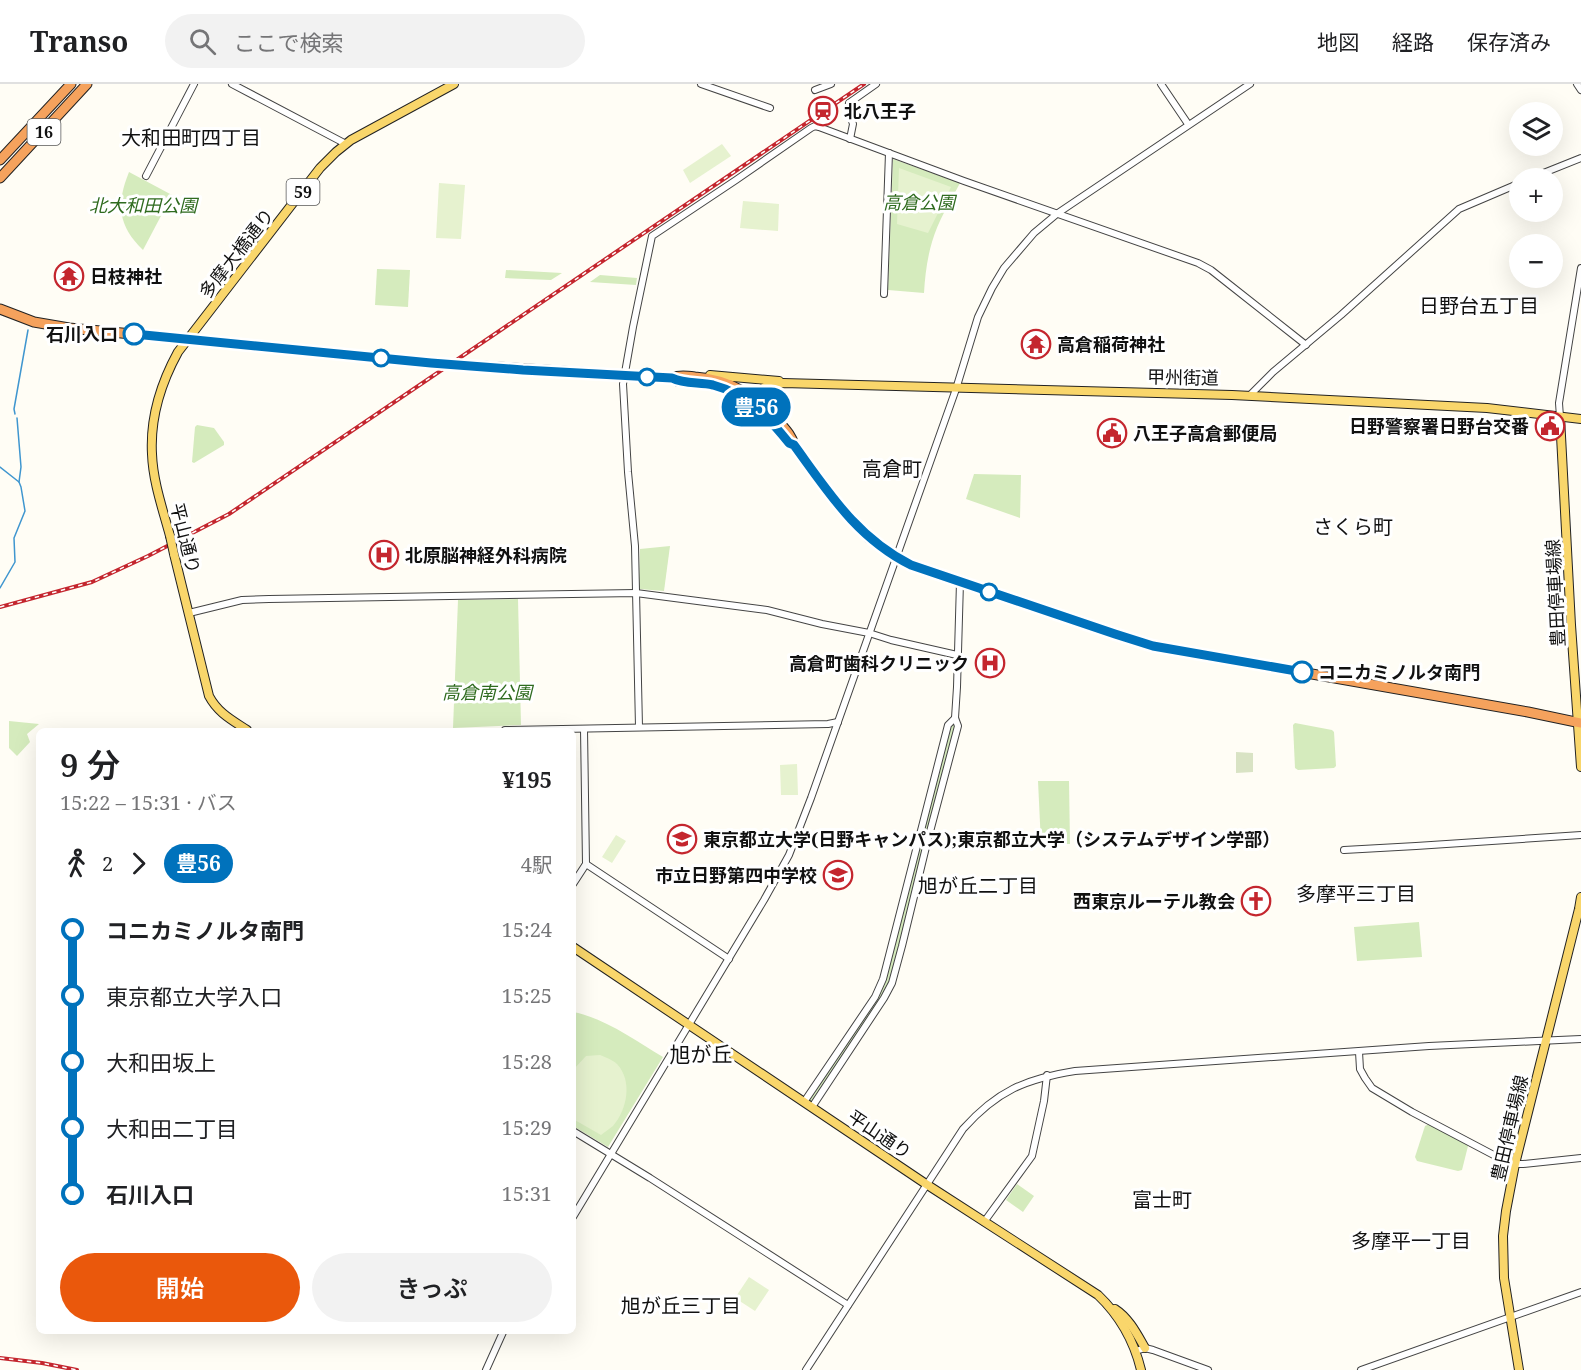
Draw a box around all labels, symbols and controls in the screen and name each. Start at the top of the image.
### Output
search box [165,14,585,68]
text: Transo [30,22,129,60]
icon: search [186,25,219,58]
text: ここで検索 [234,27,344,57]
text: 地図 [1317,28,1359,56]
text: 経路 [1392,28,1434,56]
text: 保存済み [1467,28,1551,56]
station icon: 北八王子 [807,95,839,127]
place label: 北八王子 [844,99,916,123]
map controls [1509,102,1563,288]
button: layers [1509,102,1563,156]
road number: 16 [28,119,60,145]
district label: 大和田町四丁目 [121,124,261,151]
button: + [1509,168,1563,222]
road number: 59 [286,179,320,205]
park label: 高倉公園 [883,190,958,214]
park label: 北大和田公園 [89,193,200,217]
street label: 多摩大橋通り [193,203,279,303]
button: − [1509,234,1563,288]
temple icon: 日枝神社 [53,260,85,292]
place label: 日枝神社 [90,264,162,288]
district label: 日野台五丁目 [1419,292,1539,319]
place label: 石川入口 [46,322,118,346]
marker: 石川入口 [123,323,145,345]
temple icon: 高倉稲荷神社 [1020,328,1052,360]
place label: 高倉稲荷神社 [1057,332,1165,356]
unlabelled marker [372,349,390,367]
street label: 甲州街道 [1147,364,1219,390]
unlabelled marker [638,368,656,386]
line badge: 豊56 [722,388,790,426]
text: 豊56 [734,393,778,421]
public building icon: 日野警察署日野台交番 [1534,410,1566,442]
place label: 日野警察署日野台交番 [1349,414,1529,438]
public building icon: 八王子高倉郵便局 [1096,417,1128,449]
place label: 八王子高倉郵便局 [1133,421,1277,445]
district label: 高倉町 [862,455,922,482]
street label: 平山通り [166,500,206,576]
district label: さくら町 [1313,513,1393,540]
street label: 豊田停車場線 [1540,538,1570,648]
hospital icon: 北原脳神経外科病院 [368,539,400,571]
place label: 北原脳神経外科病院 [405,543,567,567]
unlabelled marker [980,583,998,601]
hospital icon: 高倉町歯科クリニック [974,647,1006,679]
place label: 高倉町歯科クリニック [789,651,969,675]
place label: コニカミノルタ南門 [1318,660,1480,684]
marker: コニカミノルタ南門 [1291,661,1313,683]
park label: 高倉南公園 [442,680,535,704]
text: 9 分 [60,742,120,787]
text: ¥195 [502,764,552,794]
text: 15:22 – 15:31 · バス [60,789,237,816]
school or university icon: 東京都立大学(日野キャンパス);東京都立大学（システムデザイン学部） [666,823,698,855]
place label: 東京都立大学(日野キャンパス);東京都立大学（システムデザイン学部） [703,827,1280,851]
icon: walk [60,847,93,880]
icon: forward [122,847,155,880]
text: 豊56 [176,849,221,877]
text: 2 [102,850,113,877]
text: 4駅 [521,851,552,878]
school or university icon: 市立日野第四中学校 [822,859,854,891]
place label: 市立日野第四中学校 [655,863,817,887]
district label: 旭が丘二丁目 [918,872,1038,899]
district label: 多摩平三丁目 [1296,880,1416,907]
church icon: 西東京ルーテル教会 [1240,885,1272,917]
place label: 西東京ルーテル教会 [1073,889,1235,913]
text: コニカミノルタ南門 [106,915,304,945]
text: 15:24 [502,916,552,943]
text: 東京都立大学入口 [106,981,282,1011]
text: 15:25 [502,982,552,1009]
district label: 旭が丘 [670,1040,733,1068]
text: 大和田坂上 [106,1047,216,1077]
text: 15:28 [502,1048,552,1075]
street label: 豊田停車場線 [1485,1073,1533,1183]
street label: 平山通り [843,1104,917,1164]
text: 大和田二丁目 [106,1113,238,1143]
text: 15:29 [502,1114,552,1141]
text: 石川入口 [106,1179,194,1209]
text: 15:31 [502,1180,552,1207]
district label: 富士町 [1132,1186,1192,1213]
district label: 多摩平一丁目 [1351,1227,1471,1254]
button: 開始 [60,1253,300,1322]
button: きっぷ [312,1253,552,1322]
district label: 旭が丘三丁目 [621,1292,741,1319]

